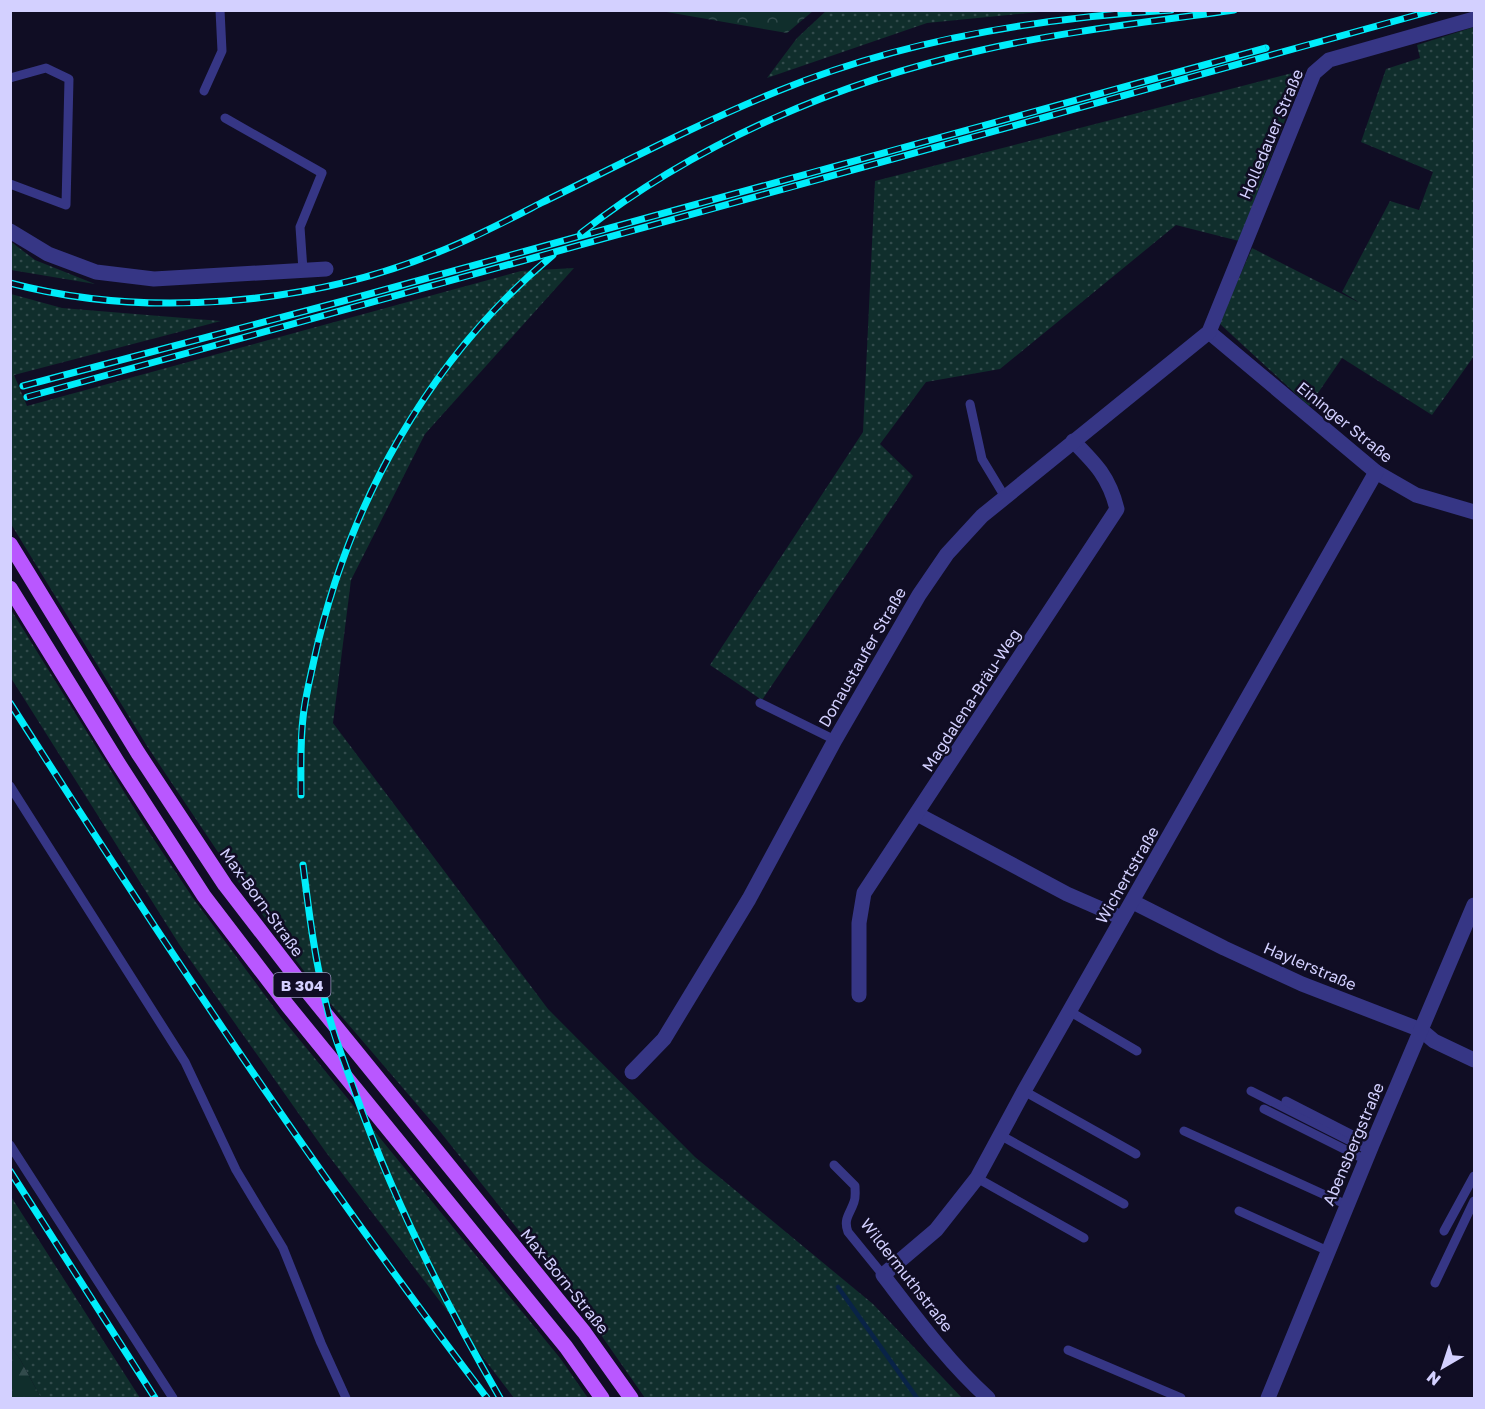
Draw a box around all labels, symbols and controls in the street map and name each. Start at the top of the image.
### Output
street label: Holledauer Straße [1235,66,1307,202]
street label: Eininger Straße [1293,377,1397,467]
street label: Donaustaufer Straße [814,584,910,730]
street label: Magdalena-Bräu-Weg [917,625,1025,775]
street label: Wichertstraße [1091,823,1163,927]
street label: Max-Born-Straße [216,844,308,960]
street label: Haylerstraße [1261,937,1359,995]
road number: B 304 [274,973,330,997]
street label: Abensbergstraße [1318,1079,1388,1209]
street label: Wildermuthstraße [856,1214,958,1336]
street label: Max-Born-Straße [516,1224,614,1338]
north arrow [1413,1337,1473,1397]
text: N [1423,1367,1445,1390]

